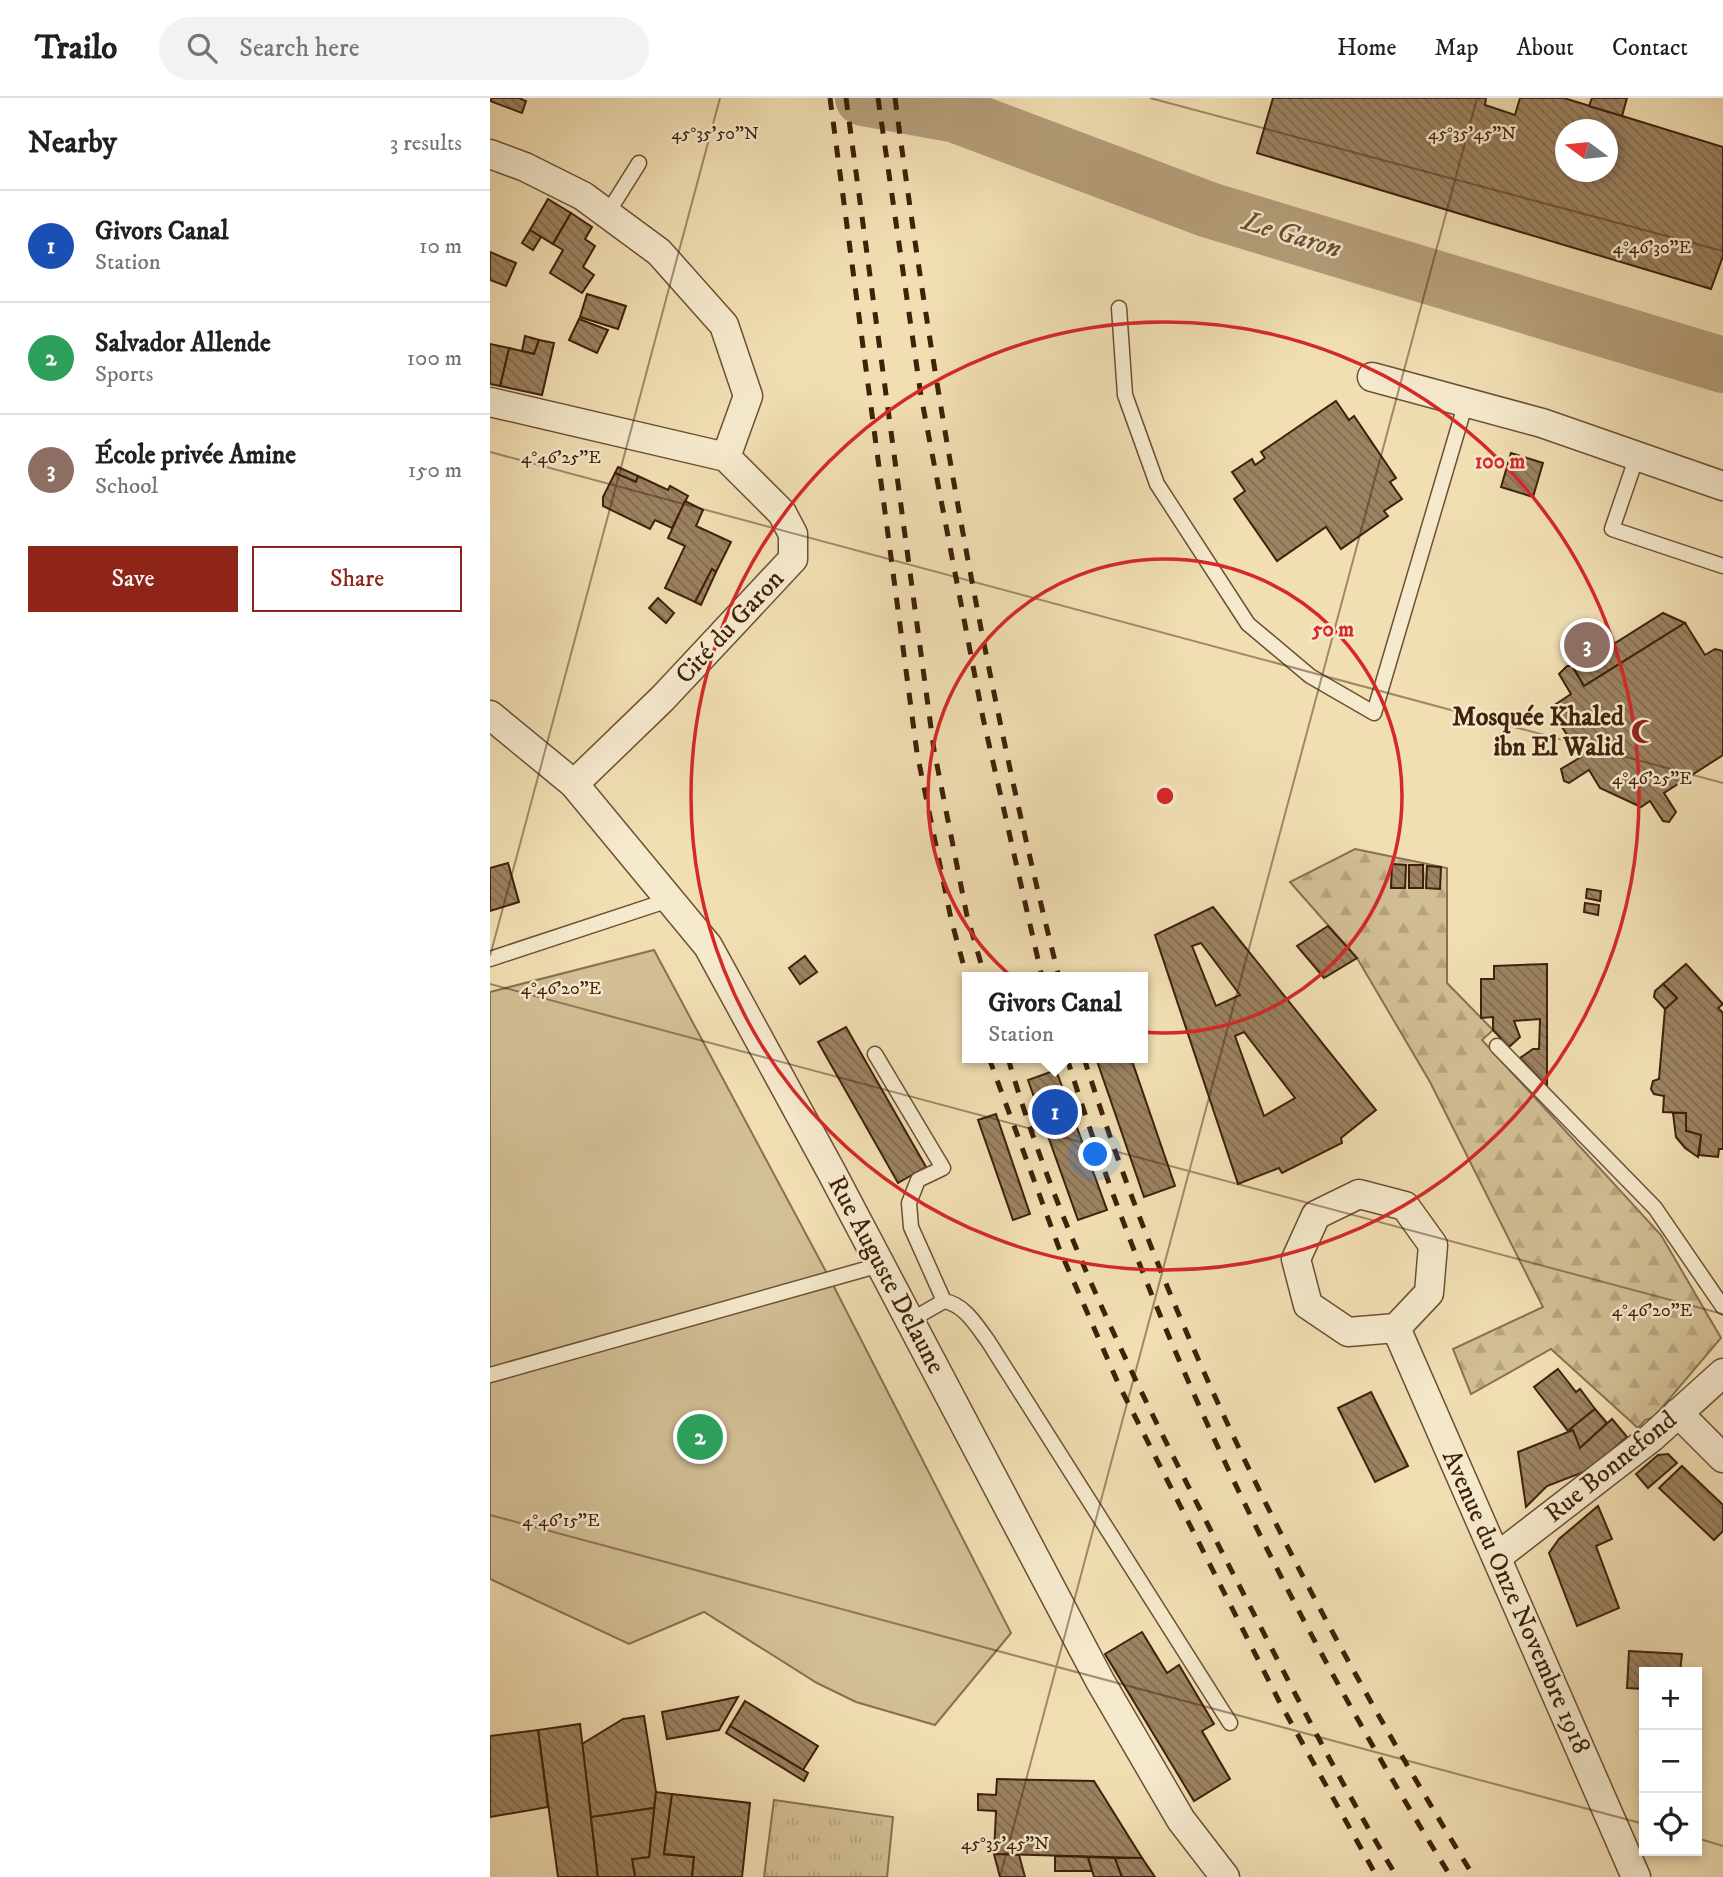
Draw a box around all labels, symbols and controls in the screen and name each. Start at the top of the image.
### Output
search box [159,17,649,80]
text: Trailo [35,28,117,69]
icon: search [183,29,221,67]
text: Search here [239,32,359,65]
text: Home [1337,33,1396,63]
text: Map [1434,33,1479,63]
text: About [1517,33,1574,63]
text: Contact [1612,33,1688,63]
north arrow [1555,119,1618,182]
text: 45°35'50"N [671,123,759,145]
text: 45°35'45"N [1428,123,1516,145]
text: Nearby [28,125,117,162]
text: 3 results [390,129,462,158]
water label: Le Garon [1237,203,1346,267]
text: Givors Canal [95,215,228,248]
text: 1 [47,232,55,261]
text: 10 m [419,232,462,261]
text: 4°46'30"E [1613,237,1692,259]
text: Station [95,248,161,277]
text: Salvador Allende [95,327,271,360]
text: 2 [45,344,57,373]
text: 100 m [407,344,462,373]
text: Sports [95,360,153,389]
text: École privée Amine [95,439,296,472]
text: 4°46'25"E [521,447,601,469]
text: 100 m [1475,449,1525,475]
text: 3 [47,456,55,485]
text: 150 m [408,456,462,485]
text: School [95,472,158,501]
button: Save [28,546,238,612]
button: Share [252,546,462,612]
street label: Cité du Garon [669,563,792,691]
text: 50 m [1311,617,1354,643]
pin: 3 [1564,619,1610,671]
place label: Mosquée Khaled ibn El Walid [1452,701,1625,764]
mosque icon: Mosquée Khaled ibn El Walid [1630,718,1658,746]
text: 4°46'25"E [1612,768,1692,790]
centre of rings [1153,784,1177,808]
popup [962,972,1148,1063]
text: 4°46'20"E [521,978,602,1000]
text: Givors Canal [988,987,1122,1020]
text: Station [988,1020,1054,1049]
pin: 1 [1032,1086,1078,1138]
your location [1078,1137,1112,1171]
street label: Rue Auguste Delaune [820,1170,952,1380]
text: 4°46'20"E [1612,1300,1693,1322]
street label: Rue Bonnefond [1538,1404,1684,1530]
pin: 2 [677,1411,723,1463]
street label: Avenue du Onze Novembre 1918 [1434,1445,1598,1759]
text: 4°46'15"E [522,1510,600,1532]
map controls [1639,1667,1702,1856]
button: + [1639,1667,1702,1730]
button: − [1639,1730,1702,1793]
button: locate [1639,1793,1702,1856]
text: 45°35'45"N [961,1833,1049,1855]

